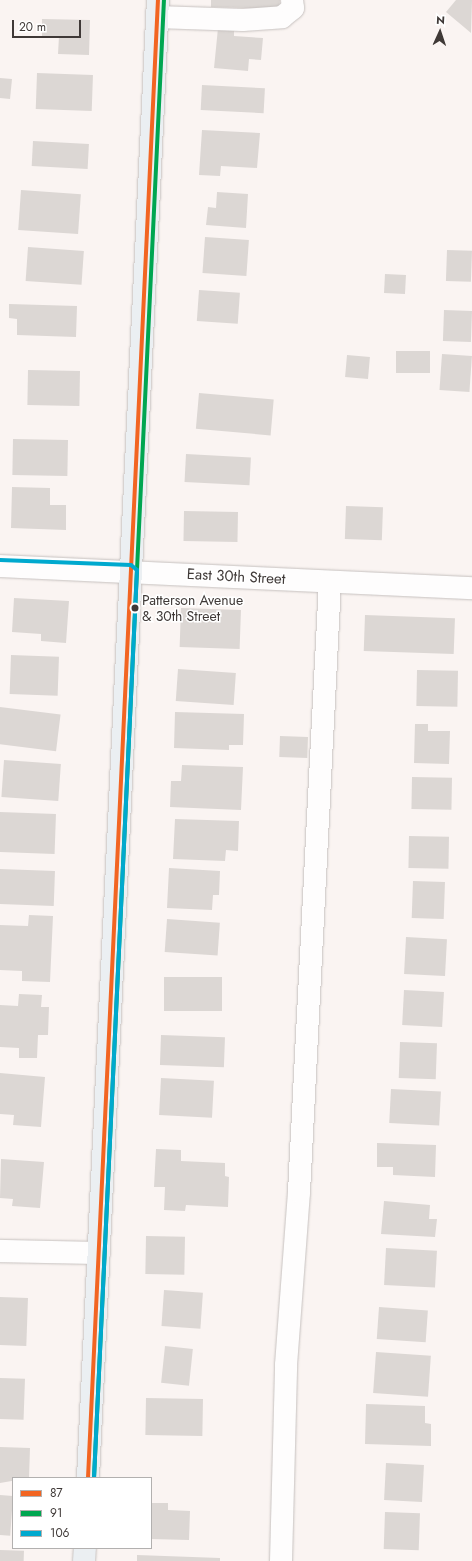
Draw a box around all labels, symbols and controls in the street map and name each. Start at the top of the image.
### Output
scale bar [14,12,83,38]
north arrow [420,12,460,52]
text: N [436,12,445,28]
text: 20 m [19,18,46,36]
street label: East 30th Street [186,565,286,589]
place label: Patterson Avenue & 30th Street [142,592,243,624]
marker: Patterson Avenue & 30th Street [130,603,140,613]
legend [12,1477,152,1549]
text: 87 [50,1484,63,1502]
text: 91 [50,1504,62,1522]
text: 106 [50,1524,70,1542]

